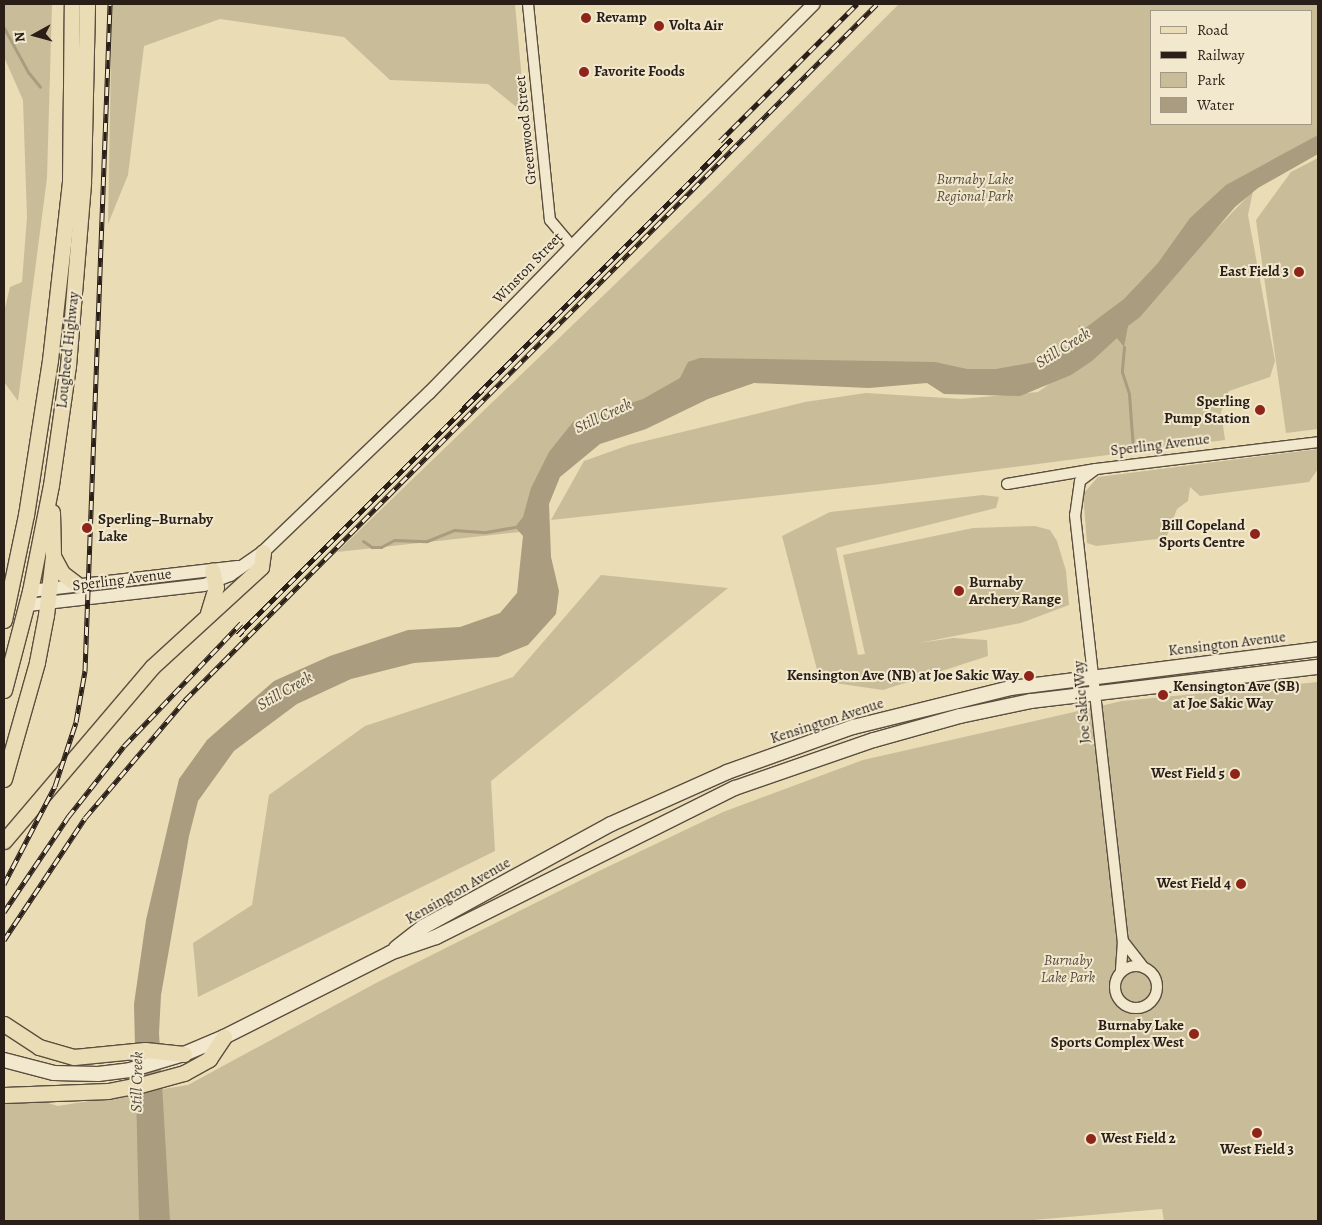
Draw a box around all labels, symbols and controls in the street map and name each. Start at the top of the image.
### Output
place label: Revamp [596,9,647,27]
north arrow [10,10,60,60]
legend [1150,10,1312,125]
marker: Revamp [580,12,592,24]
place label: Volta Air [669,17,723,35]
marker: Volta Air [653,20,665,32]
text: Road [1197,20,1228,40]
text: N [10,31,30,43]
text: Railway [1197,45,1244,65]
place label: Favorite Foods [594,63,685,81]
marker: Favorite Foods [578,66,590,78]
text: Park [1197,70,1225,90]
street label: Greenwood Street [511,74,541,186]
text: Water [1197,95,1234,115]
park label: Burnaby Lake Regional Park [936,170,1014,205]
street label: Winston Street [489,229,567,307]
place label: East Field 3 [1219,263,1289,281]
marker: East Field 3 [1293,266,1305,278]
street label: Lougheed Highway [53,291,83,409]
water label: Still Creek [1032,324,1094,372]
place label: Sperling Pump Station [1164,392,1250,427]
water label: Still Creek [571,394,635,438]
marker: Sperling Pump Station [1254,404,1266,416]
street label: Sperling Avenue [1109,430,1211,460]
place label: Sperling–Burnaby Lake [98,510,213,545]
place label: Bill Copeland Sports Centre [1159,516,1245,551]
marker: Sperling–Burnaby Lake [80,521,94,535]
marker: Bill Copeland Sports Centre [1249,528,1261,540]
street label: Sperling Avenue [71,565,173,595]
place label: Burnaby Archery Range [969,573,1061,608]
marker: Burnaby Archery Range [953,585,965,597]
street label: Kensington Avenue [1167,628,1287,660]
street label: Joe Sakic Way [1069,660,1095,744]
water label: Still Creek [254,667,316,715]
place label: Kensington Ave (NB) at Joe Sakic Way [787,667,1019,685]
marker: Kensington Ave (NB) at Joe Sakic Way [1023,670,1035,682]
place label: Kensington Ave (SB) at Joe Sakic Way [1173,677,1300,712]
marker: Kensington Ave (SB) at Joe Sakic Way [1157,689,1169,701]
street label: Kensington Avenue [768,694,886,748]
place label: West Field 5 [1151,765,1225,783]
marker: West Field 5 [1229,768,1241,780]
street label: Kensington Avenue [402,854,514,928]
place label: West Field 4 [1156,875,1231,893]
marker: West Field 4 [1235,878,1247,890]
park label: Burnaby Lake Park [1041,951,1095,986]
place label: Burnaby Lake Sports Complex West [1051,1016,1184,1051]
marker: Burnaby Lake Sports Complex West [1188,1028,1200,1040]
water label: Still Creek [127,1051,147,1113]
marker: West Field 3 [1251,1127,1263,1139]
place label: West Field 2 [1101,1130,1176,1148]
marker: West Field 2 [1085,1133,1097,1145]
place label: West Field 3 [1220,1141,1294,1159]

